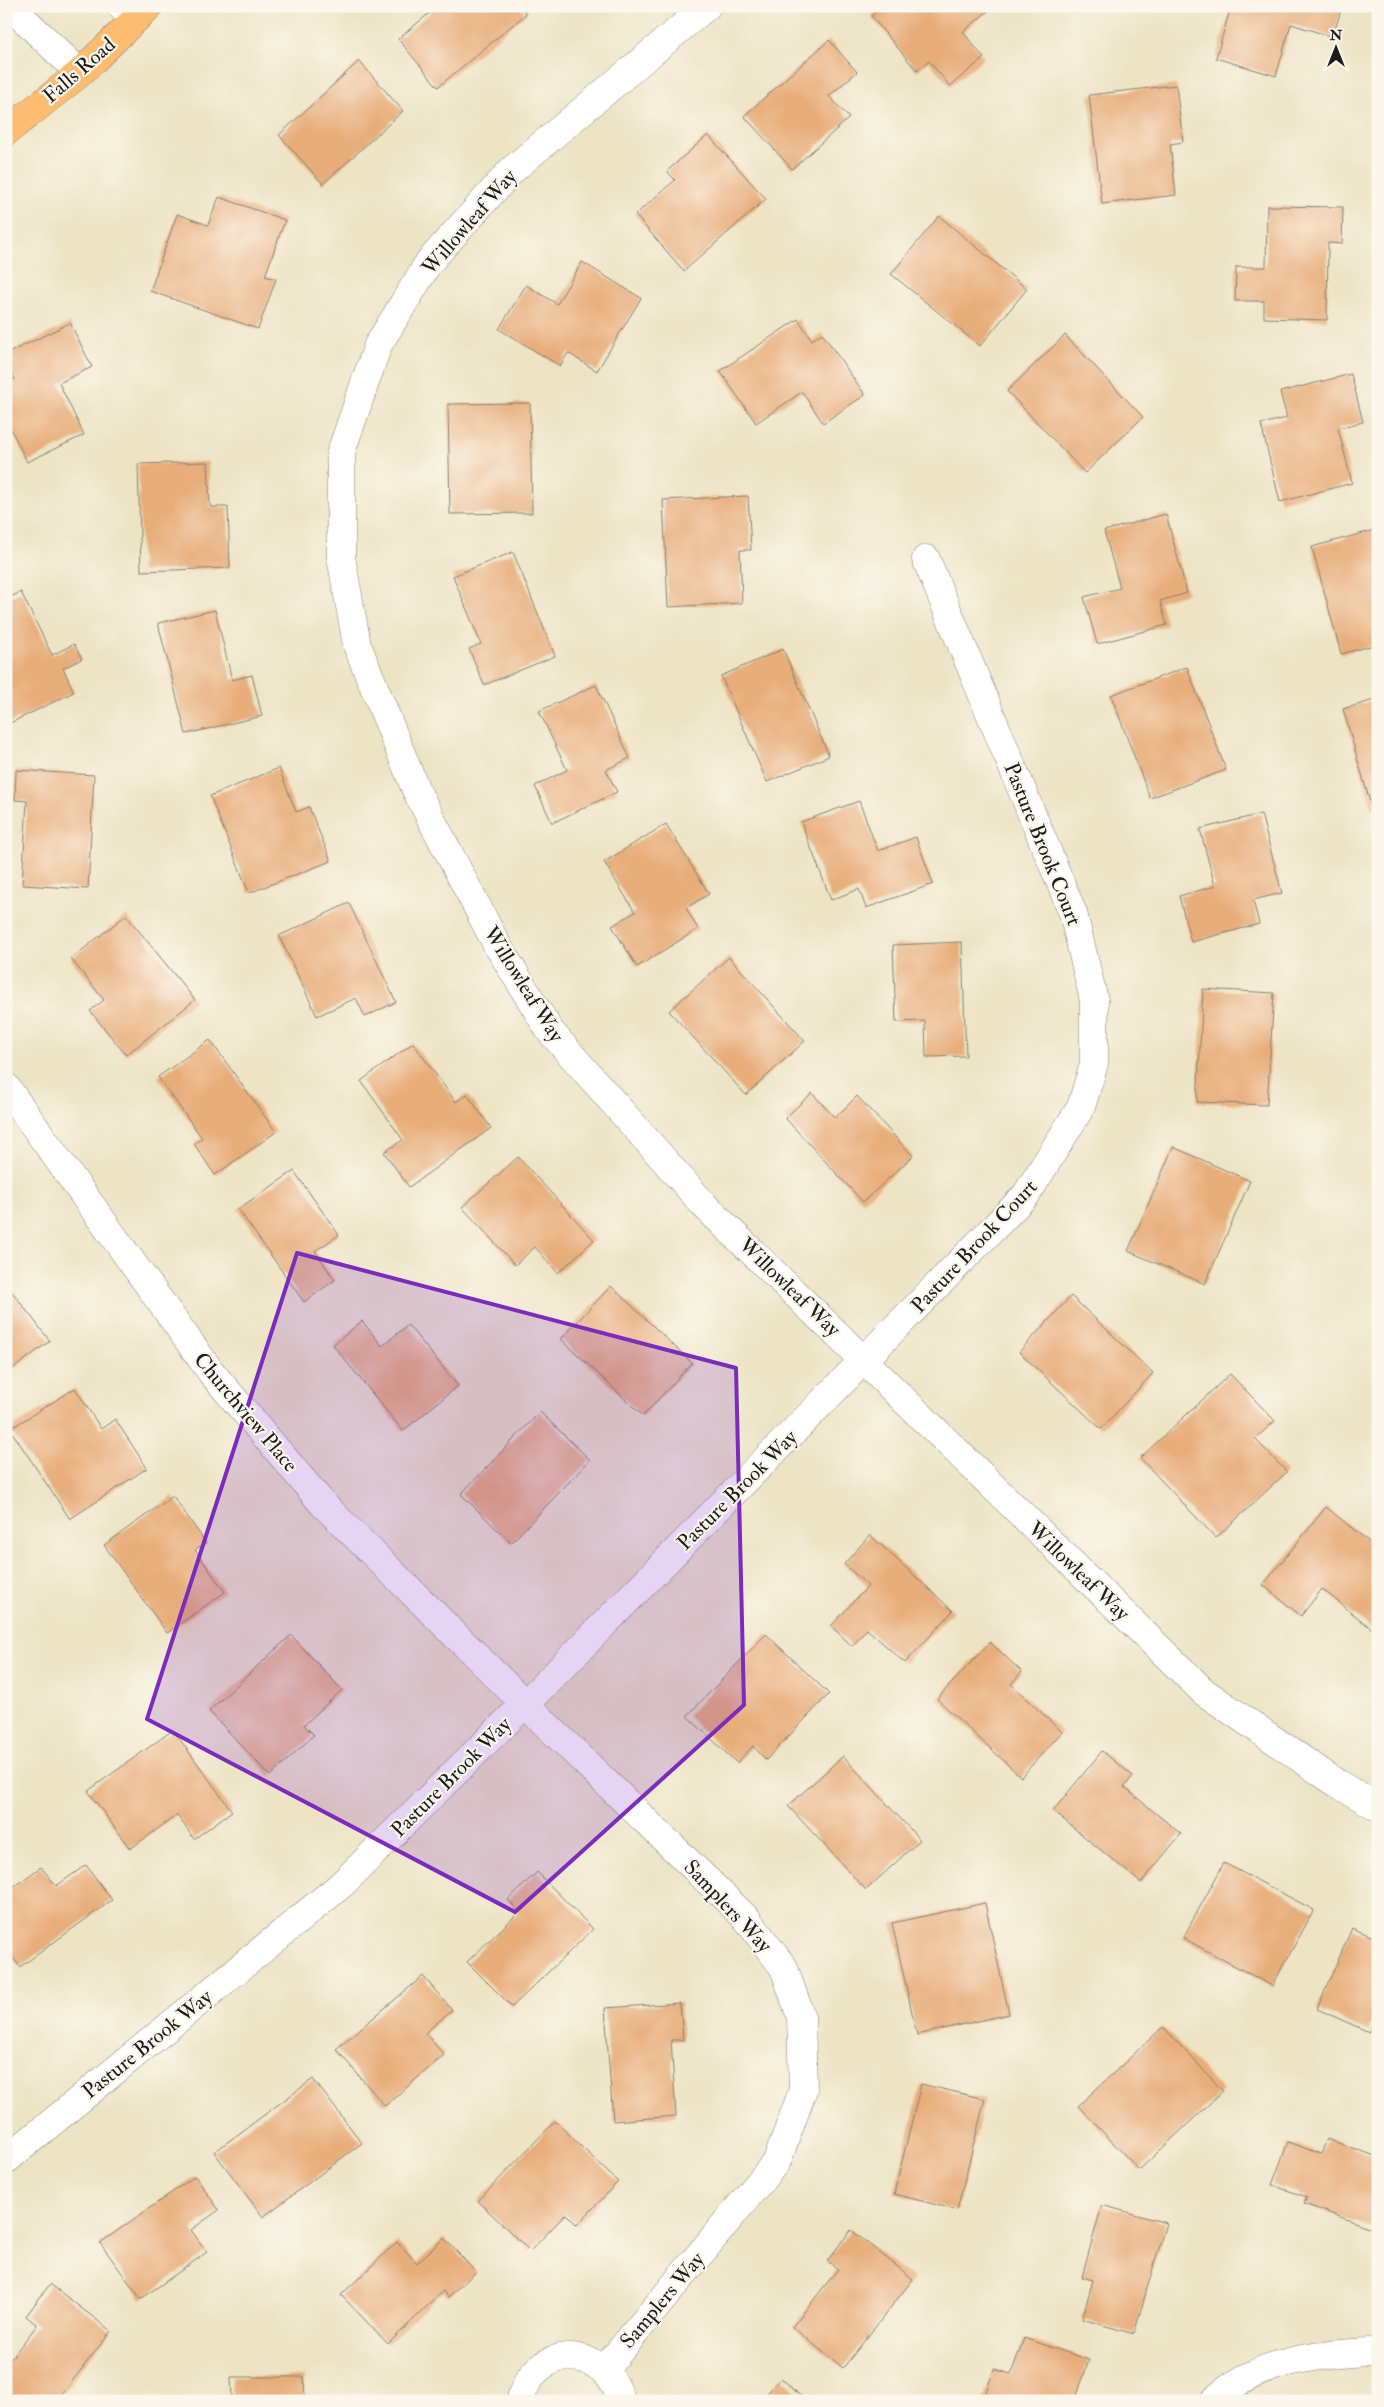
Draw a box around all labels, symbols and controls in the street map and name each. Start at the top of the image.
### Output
north arrow [1312,22,1362,72]
text: N [1329,27,1343,44]
street label: Falls Road [37,31,122,109]
street label: Willowleaf Way [415,163,523,282]
street label: Pasture Brook Court [998,759,1088,930]
street label: Willowleaf Way [477,920,570,1048]
street label: Pasture Brook Court [905,1174,1043,1319]
street label: Willowleaf Way [732,1231,847,1343]
street label: Churchview Place [188,1347,304,1478]
street label: Pasture Brook Way [671,1424,804,1556]
street label: Willowleaf Way [1021,1515,1136,1627]
street label: Pasture Brook Way [385,1711,518,1843]
street label: Samplers Way [678,1854,778,1959]
street label: Pasture Brook Way [77,1983,218,2105]
street label: Samplers Way [614,2246,711,2354]

